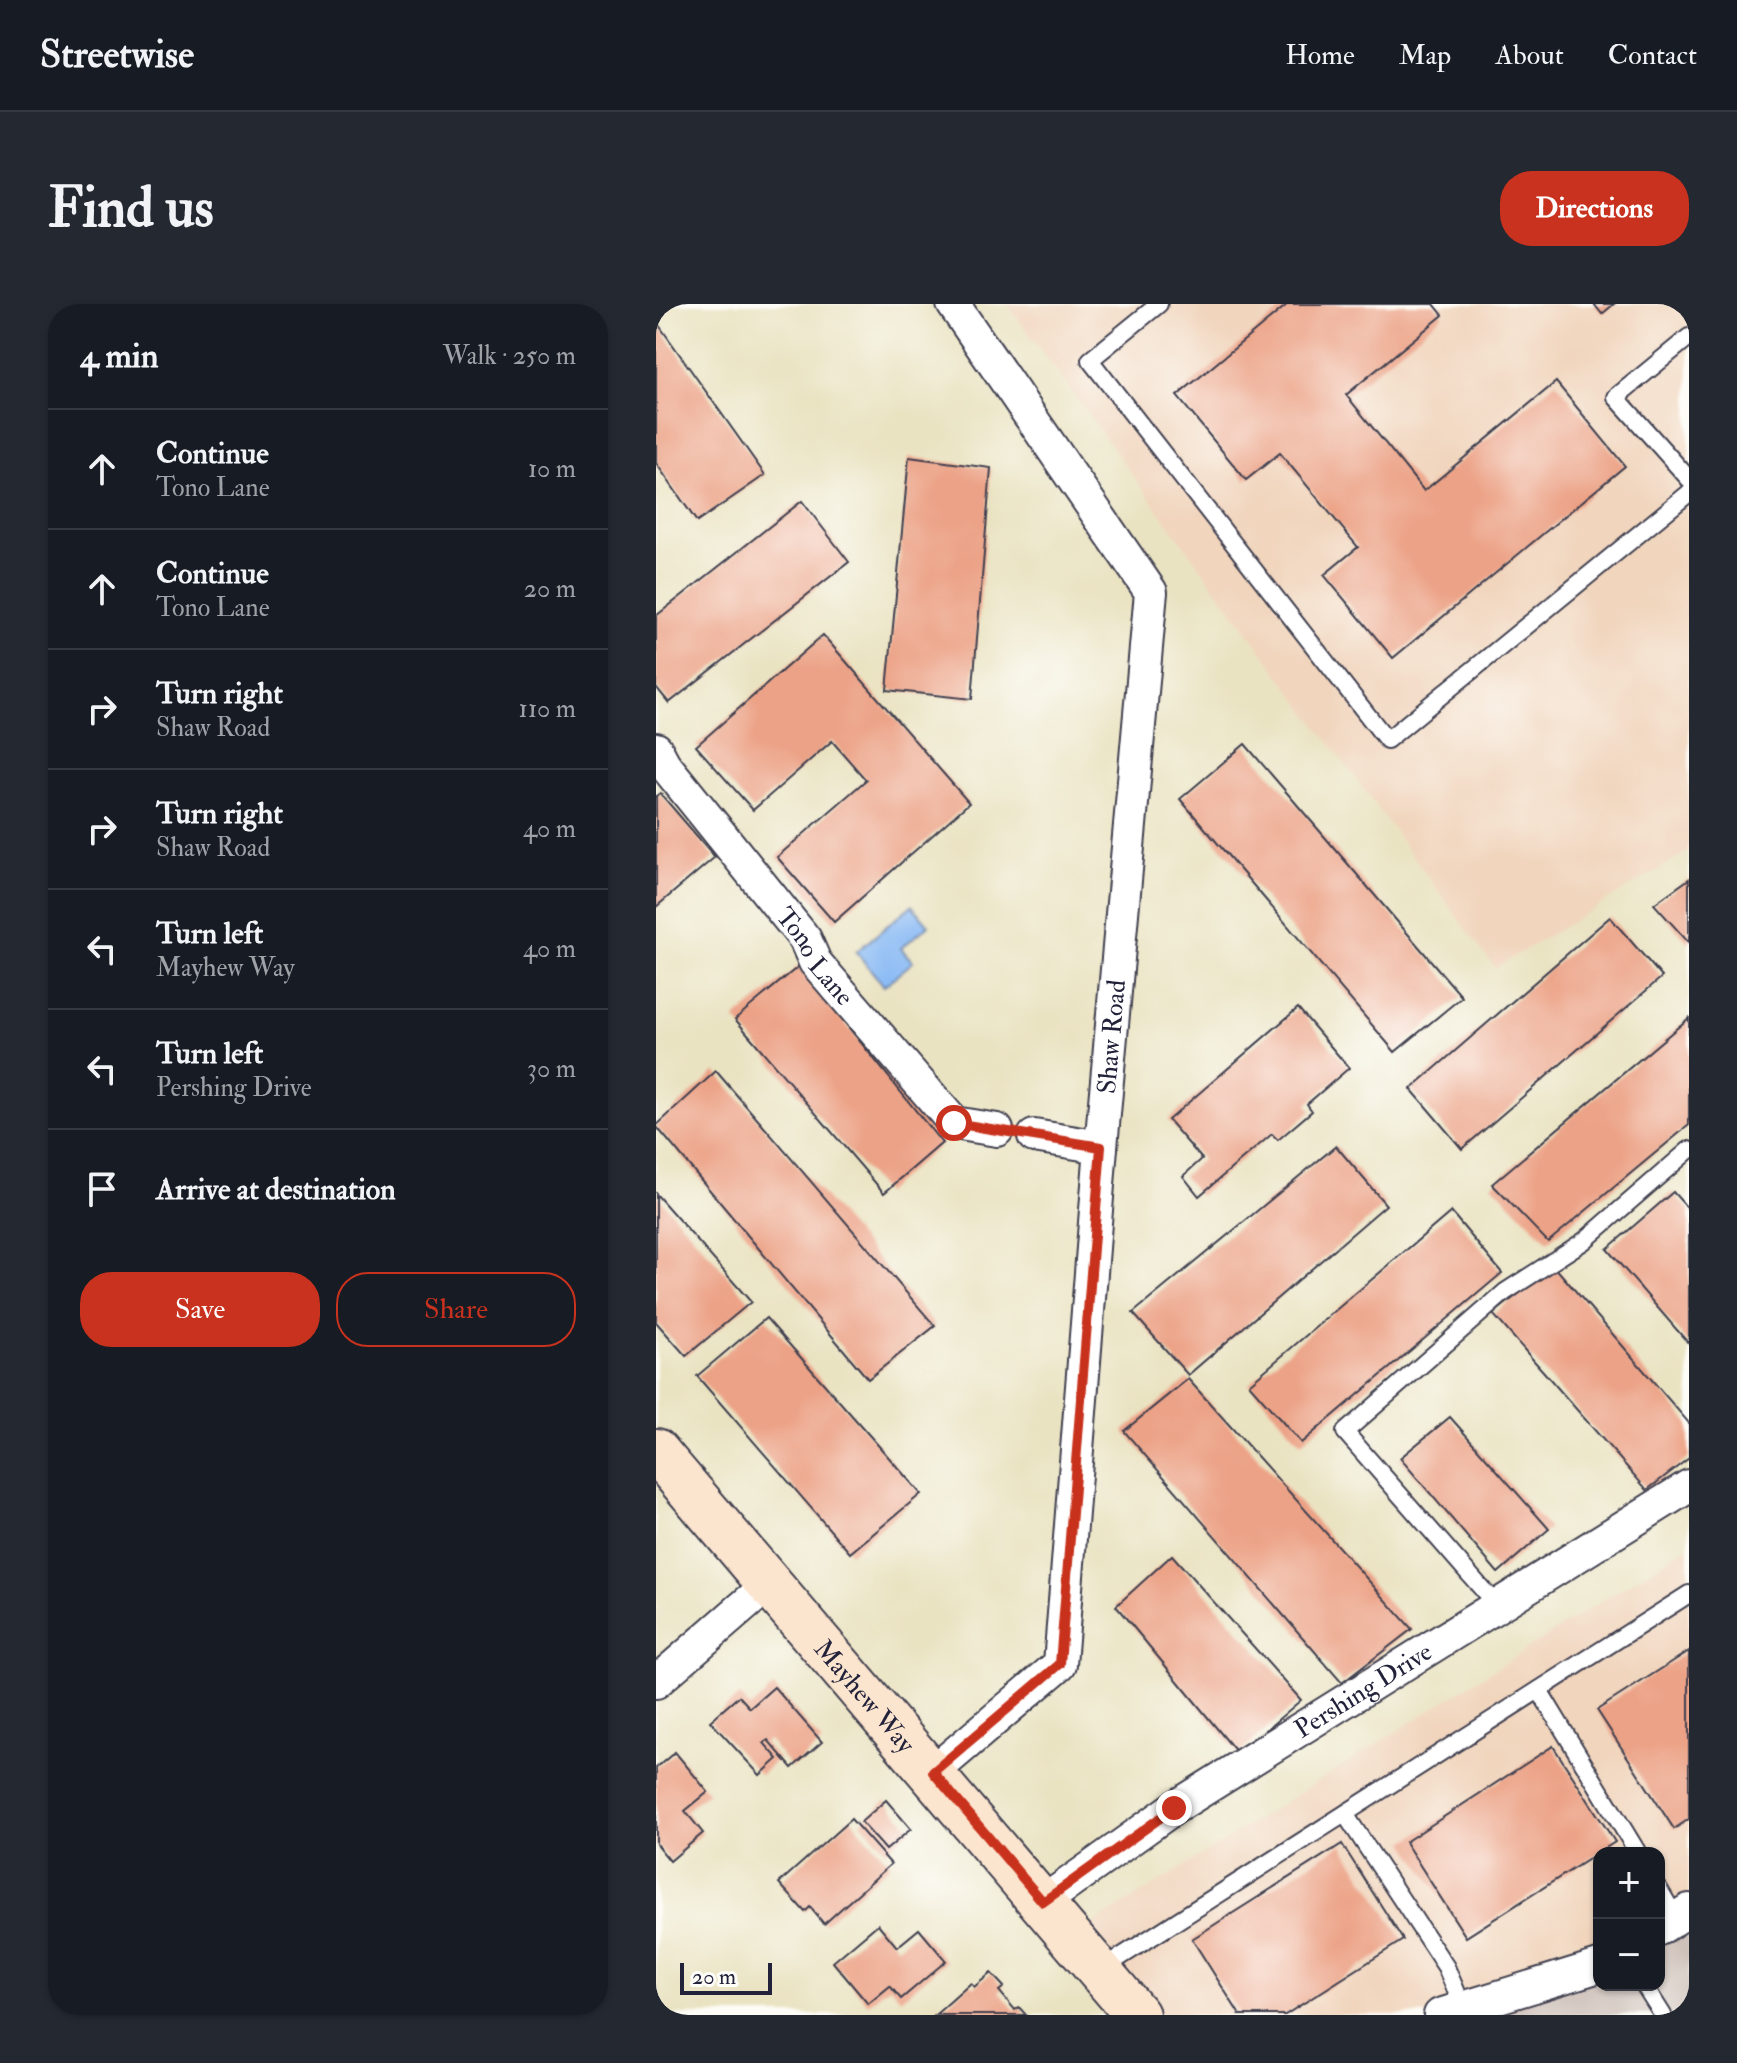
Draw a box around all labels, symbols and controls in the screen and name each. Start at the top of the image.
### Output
text: Streetwise [40,31,194,79]
text: Home [1285,38,1355,73]
text: Map [1399,38,1451,73]
text: About [1495,38,1564,73]
text: Contact [1608,38,1697,73]
button: Directions [1500,171,1689,246]
text: Find us [48,173,214,244]
text: 4 min [80,335,158,378]
text: Walk · 250 m [443,340,576,372]
text: Continue [156,435,269,472]
icon: ahead [80,447,124,491]
text: 10 m [528,453,576,485]
text: Tono Lane [156,472,270,504]
text: Continue [156,555,269,592]
icon: ahead [80,567,124,611]
text: 20 m [524,573,576,605]
text: Tono Lane [156,592,270,624]
text: Turn right [156,675,283,712]
icon: right [80,687,124,731]
text: 110 m [519,693,576,725]
text: Shaw Road [156,712,270,744]
text: Turn right [156,795,283,832]
icon: right [80,807,124,851]
text: 40 m [523,813,576,845]
text: Shaw Road [156,832,270,864]
street label: Tono Lane [769,901,860,1013]
text: Turn left [156,915,263,952]
icon: left [80,927,124,971]
text: 40 m [523,933,576,965]
text: Mayhew Way [156,952,295,984]
street label: Shaw Road [1091,978,1133,1095]
text: Turn left [156,1035,263,1072]
icon: left [80,1047,124,1091]
text: 30 m [527,1053,576,1085]
text: Pershing Drive [156,1072,312,1104]
route start [936,1105,972,1141]
icon: arrive [80,1167,124,1211]
text: Arrive at destination [156,1171,396,1208]
button: Save [80,1272,320,1347]
button: Share [336,1272,576,1347]
street label: Mayhew Way [807,1633,922,1760]
street label: Pershing Drive [1289,1636,1438,1746]
route end [1156,1790,1192,1826]
map controls [1593,1847,1665,1991]
button: + [1593,1847,1665,1919]
button: − [1593,1919,1665,1991]
scale bar [680,1959,772,1995]
text: 20 m [692,1963,736,1991]

